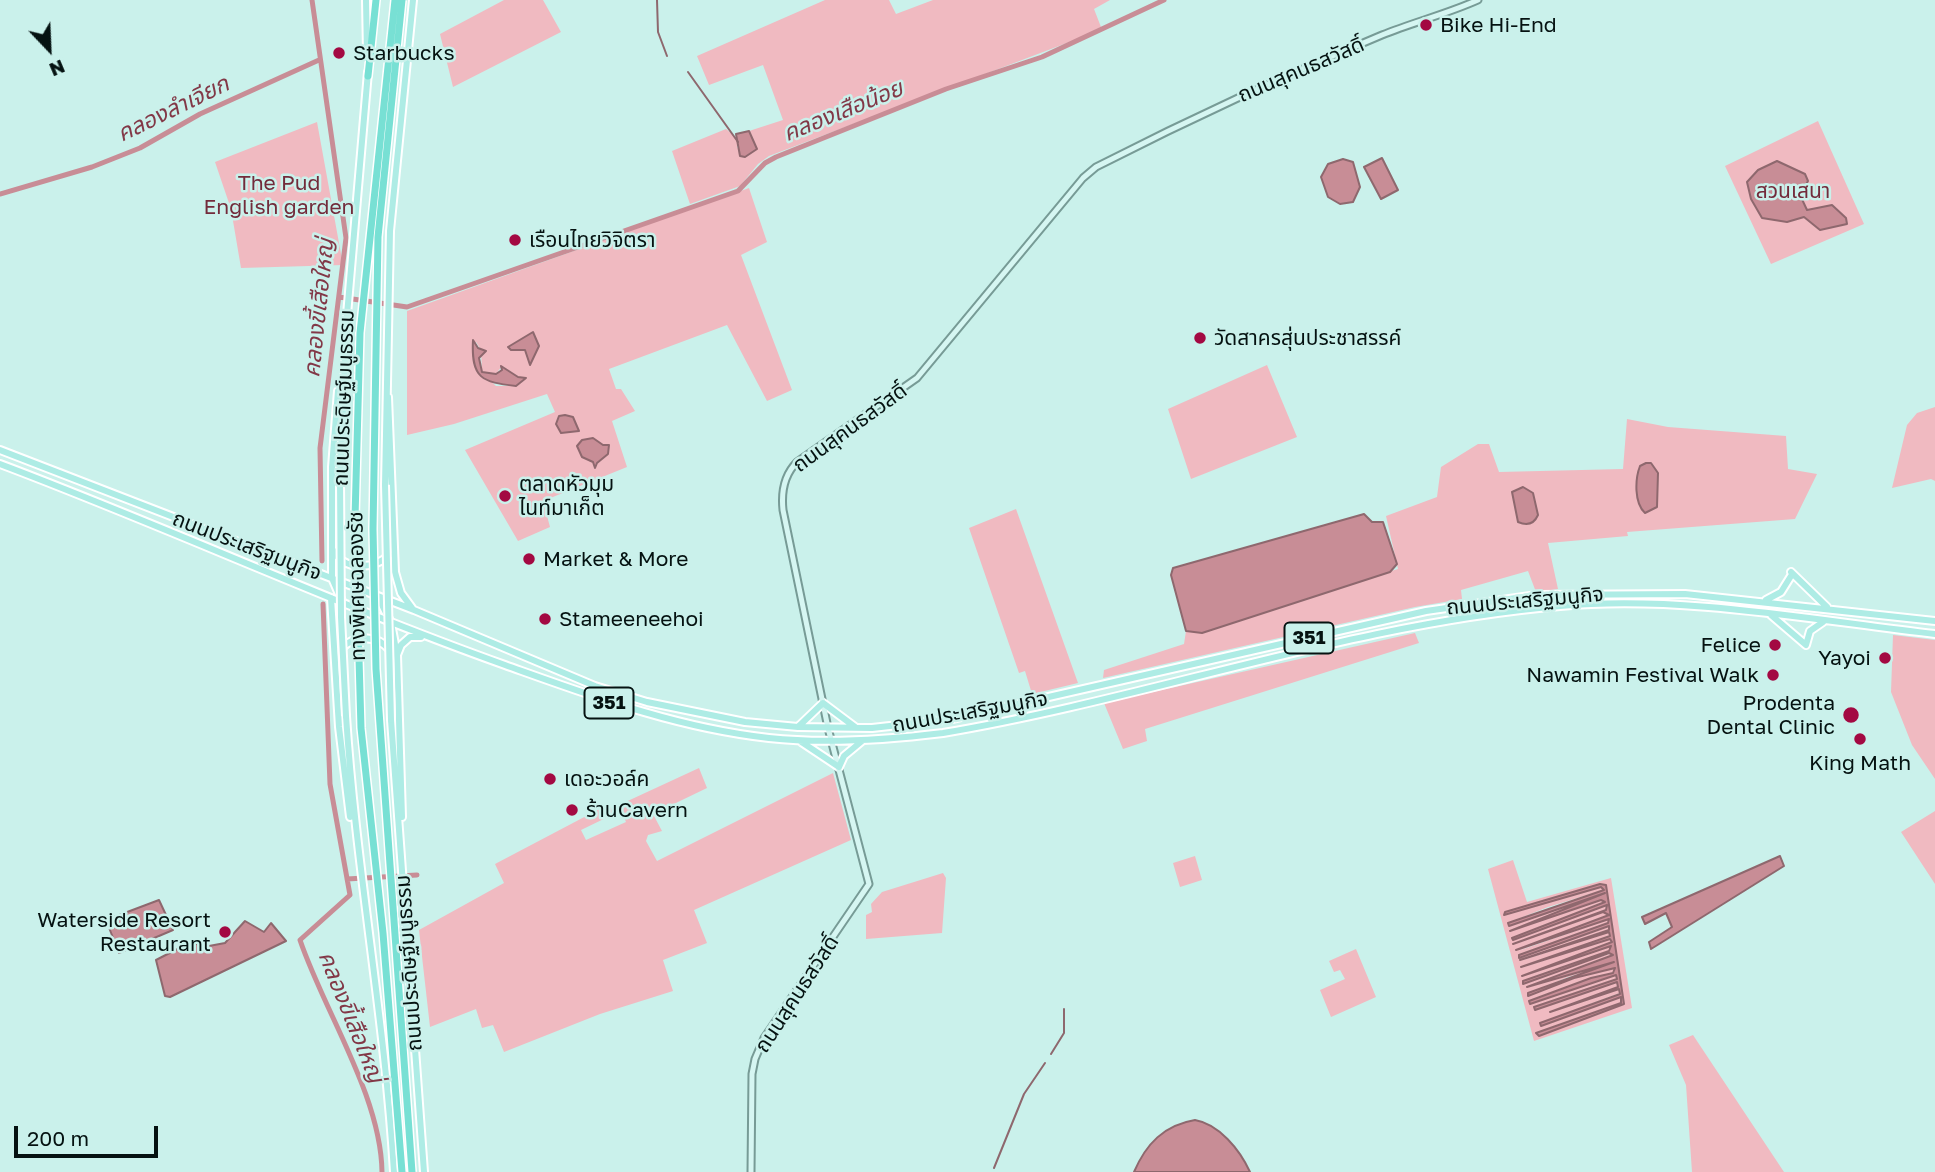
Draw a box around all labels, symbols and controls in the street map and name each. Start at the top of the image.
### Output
place label: Bike Hi-End [1440,12,1557,38]
north arrow [14,14,84,84]
marker: Bike Hi-End [1418,17,1434,33]
street label: ถนนสุคนธสวัสดิ์ [1234,32,1368,108]
place label: Starbucks [353,40,455,66]
marker: Starbucks [331,45,347,61]
text: N [46,55,69,82]
water label: คลองลำเจียก [113,70,233,148]
water label: คลองเสือน้อย [779,74,907,148]
park label: The Pud English garden [203,170,355,220]
park label: สวนเสนา [1756,178,1830,204]
place label: เรือนไทยวิจิตรา [529,227,655,253]
marker: เรือนไทยวิจิตรา [507,232,523,248]
water label: คลองขี้เสือใหญ่ [298,237,340,379]
street label: ถนนประดิษฐ์มนูธรรม [328,309,360,487]
place label: วัดสาครสุ่นประชาสรรค์ [1214,325,1401,351]
marker: วัดสาครสุ่นประชาสรรค์ [1192,330,1208,346]
street label: ถนนสุคนธสวัสดิ์ [788,378,912,478]
place label: ตลาดหัวมุม ไนท์มาเก็ต [519,471,614,521]
marker: ตลาดหัวมุม ไนท์มาเก็ต [497,488,513,504]
street label: ถนนประเสริฐมนูกิจ [169,506,325,586]
street label: ทางพิเศษฉลองรัช [343,511,371,661]
place label: Market & More [543,546,689,572]
marker: Market & More [521,551,537,567]
street label: ถนนประเสริฐมนูกิจ [1445,582,1605,620]
place label: Stameeneehoi [559,606,704,632]
marker: Stameeneehoi [537,611,553,627]
road number: 351 [1284,622,1334,653]
place label: Felice [1701,632,1761,658]
marker: Felice [1767,637,1783,653]
place label: Yayoi [1818,645,1871,671]
marker: Yayoi [1877,650,1893,666]
place label: Nawamin Festival Walk [1526,662,1759,688]
marker: Nawamin Festival Walk [1765,667,1781,683]
street label: ถนนประเสริฐมนูกิจ [890,686,1050,738]
road number: 351 [584,688,634,718]
place label: Prodenta Dental Clinic [1707,690,1835,740]
marker: Prodenta Dental Clinic [1841,705,1861,725]
marker: King Math [1852,731,1868,747]
place label: King Math [1809,750,1911,776]
place label: เดอะวอล์ค [564,766,649,792]
marker: เดอะวอล์ค [542,771,558,787]
place label: ร้านCavern [586,797,688,823]
marker: ร้านCavern [564,802,580,818]
street label: ถนนประดิษฐ์มนูธรรม [390,874,428,1052]
place label: Waterside Resort Restaurant [37,907,211,957]
marker: Waterside Resort Restaurant [217,924,233,940]
street label: ถนนสุคนธสวัสดิ์ [750,931,844,1057]
water label: คลองขี้เสือใหญ่ [312,947,390,1087]
scale bar [18,1112,161,1156]
text: 200 m [27,1125,89,1151]

